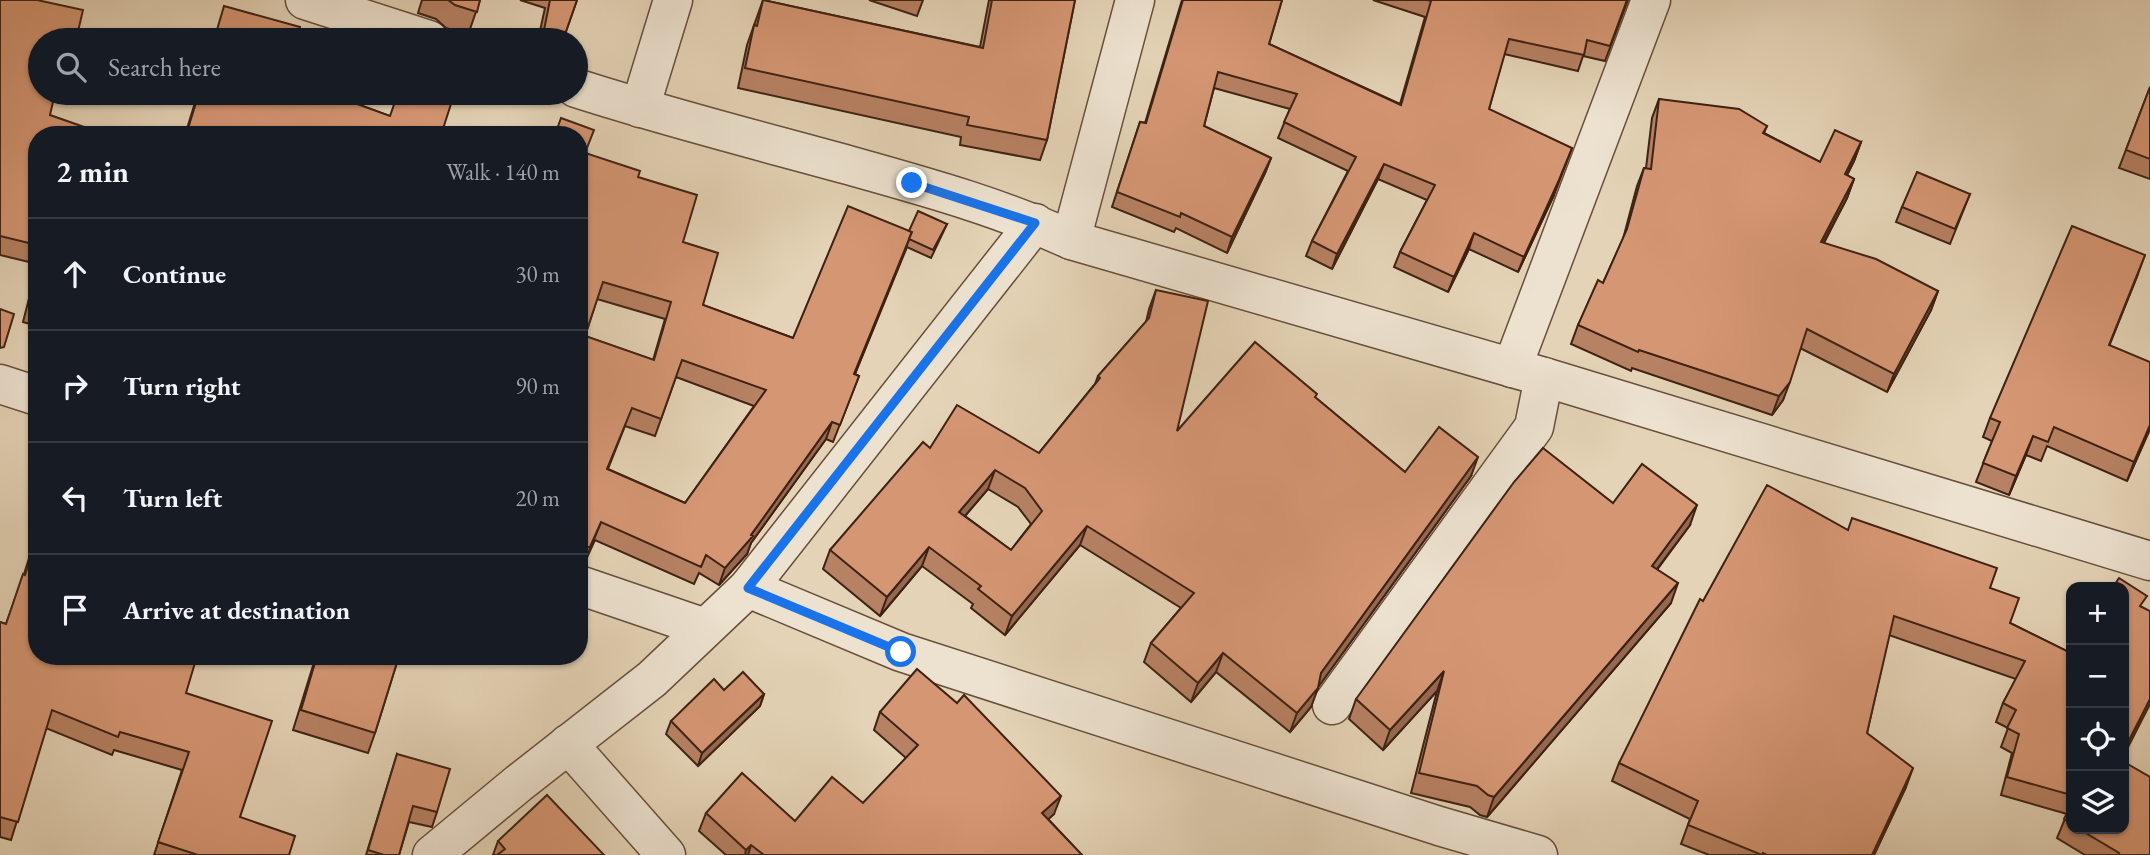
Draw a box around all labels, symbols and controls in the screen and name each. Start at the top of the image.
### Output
search box [28,28,588,105]
icon: search [52,48,90,86]
text: Search here [108,50,221,84]
text: 2 min [56,152,129,191]
text: Walk · 140 m [446,157,560,187]
route end [896,167,927,198]
icon: ahead [56,255,94,293]
text: Continue [123,257,226,291]
text: 30 m [515,259,560,289]
icon: right [56,367,94,405]
text: Turn right [123,369,241,403]
text: 90 m [515,371,560,401]
icon: left [56,479,94,517]
text: Turn left [123,481,222,515]
text: 20 m [515,483,560,513]
map controls [2066,582,2129,834]
button: + [2066,582,2129,645]
icon: arrive [56,591,94,629]
text: Arrive at destination [123,593,350,627]
route start [885,636,916,667]
button: − [2066,645,2129,708]
button: locate [2066,708,2129,771]
button: layers [2066,771,2129,834]

